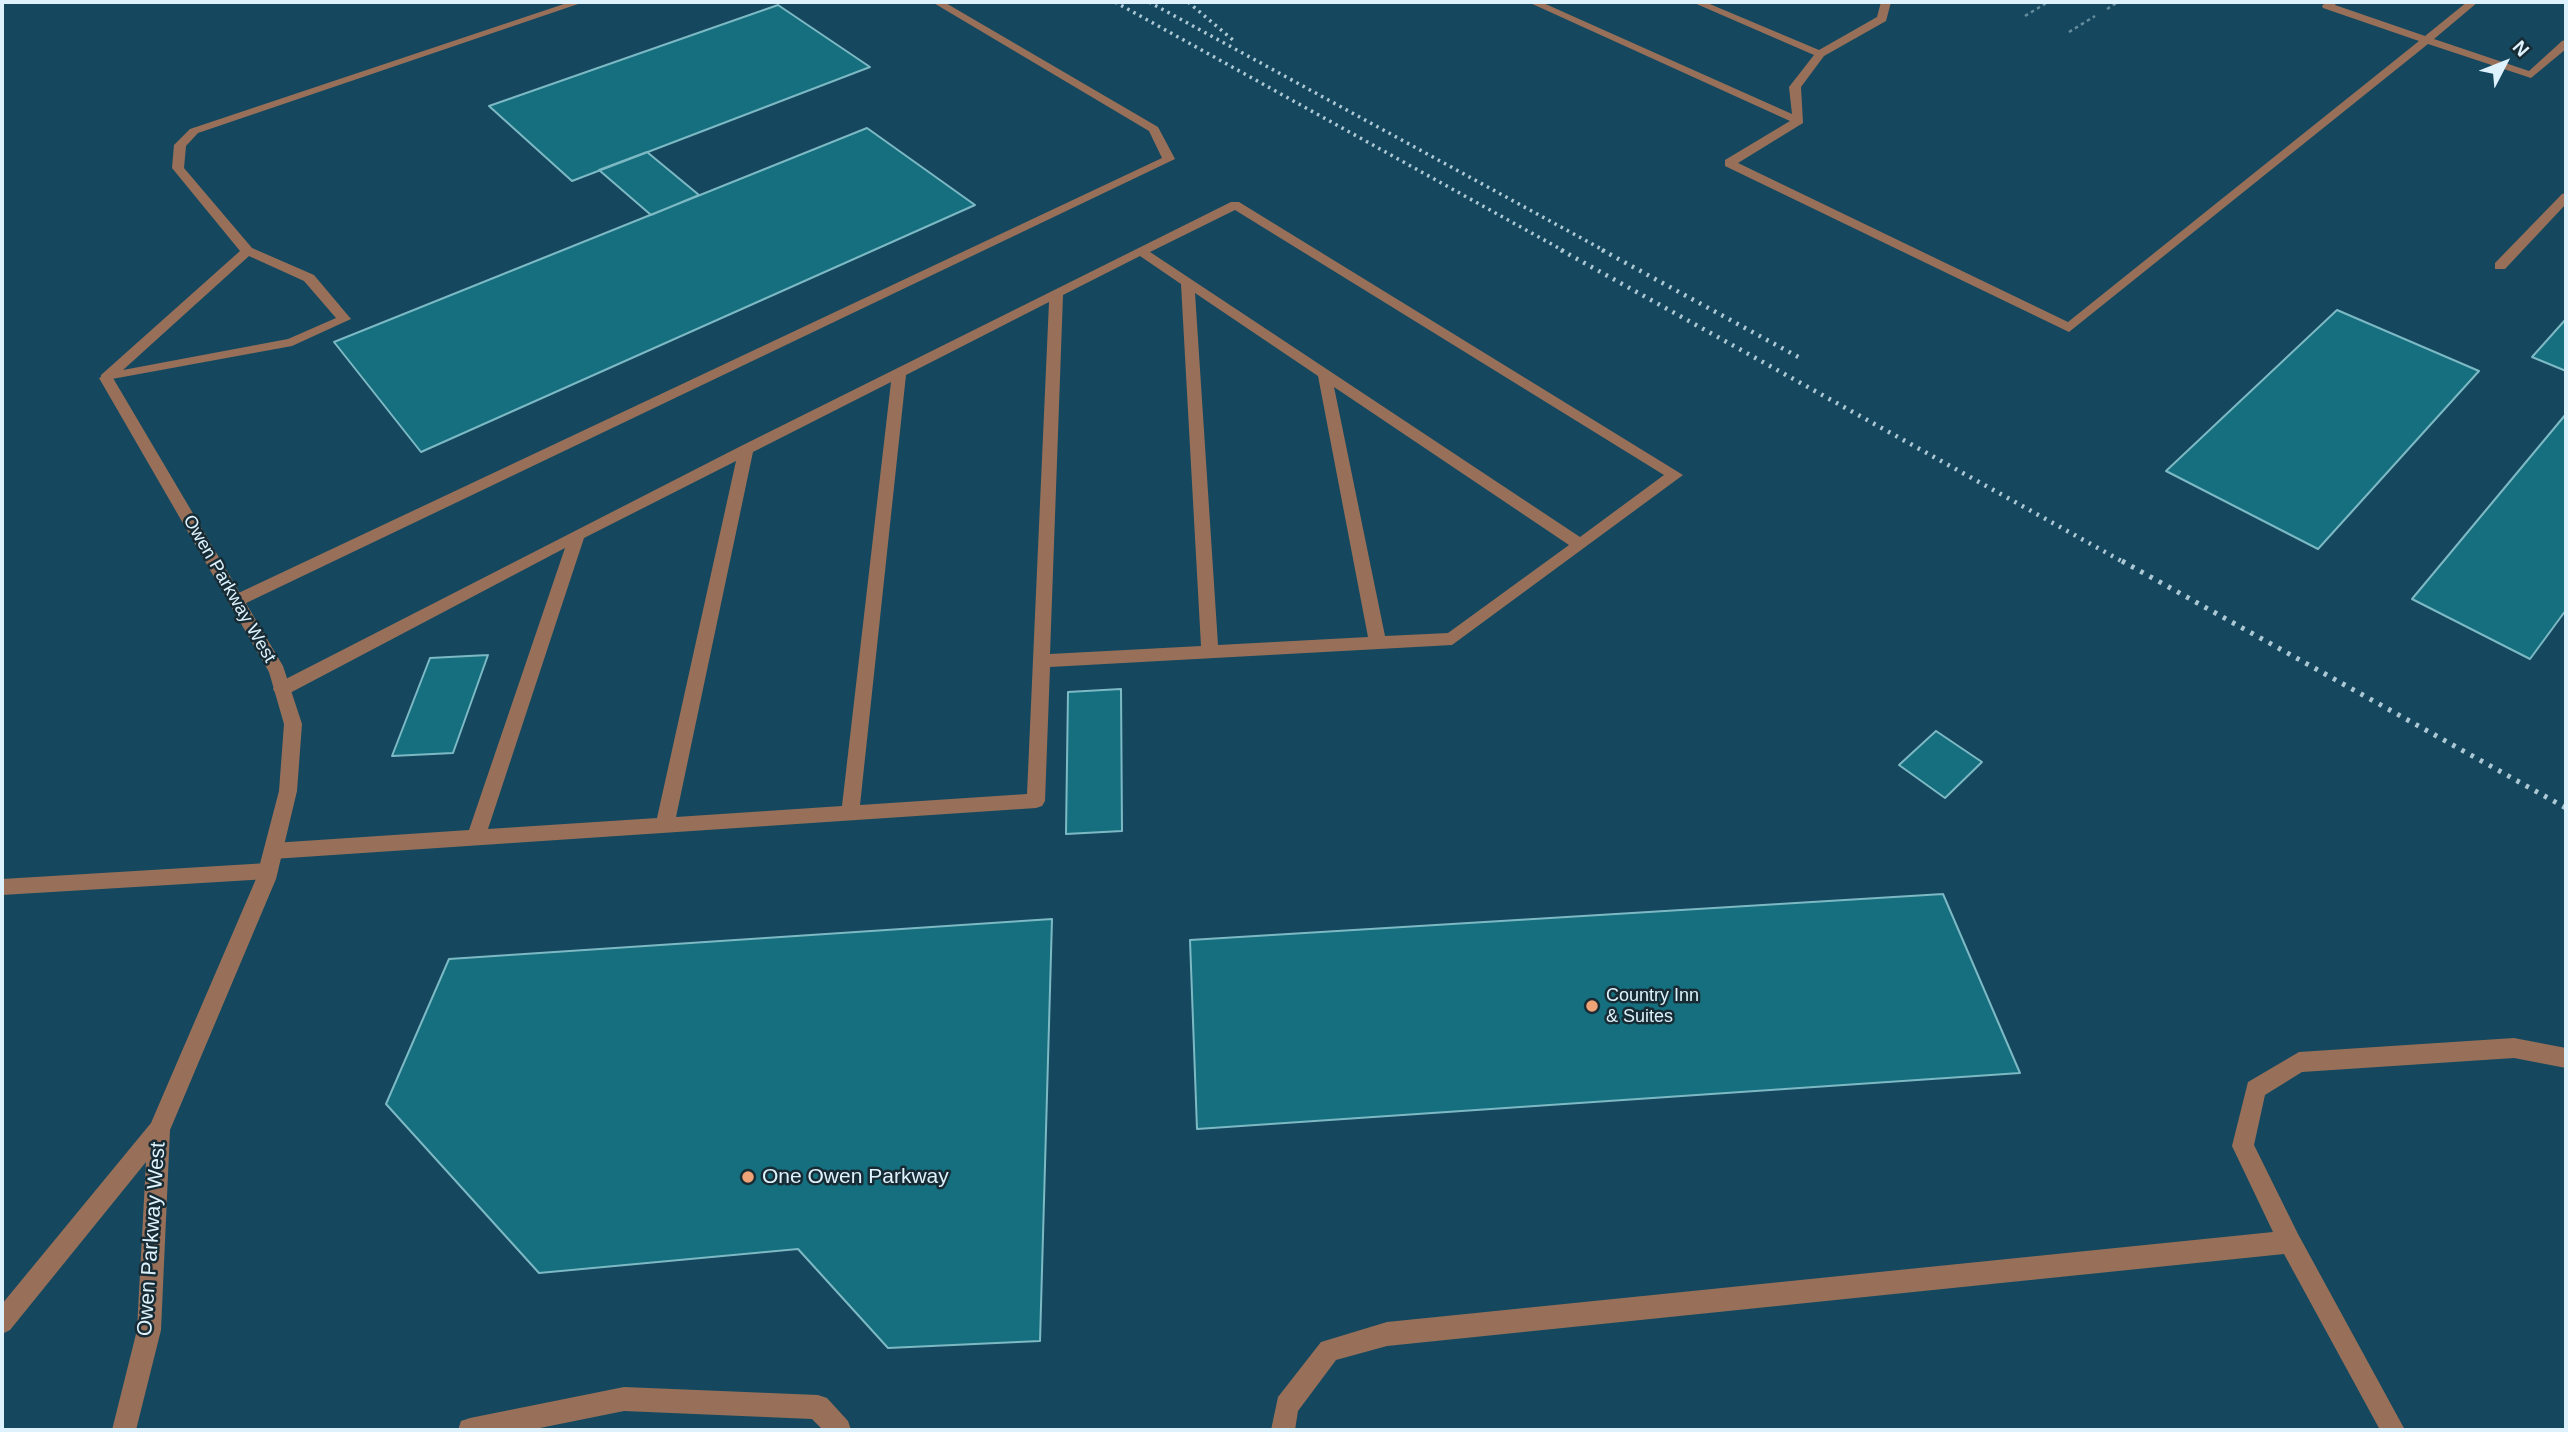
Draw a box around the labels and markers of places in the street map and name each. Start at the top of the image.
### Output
place label: Country Inn & Suites [1606,985,1699,1028]
marker: Country Inn & Suites [1584,998,1600,1014]
place label: One Owen Parkway [762,1164,949,1190]
marker: One Owen Parkway [740,1169,756,1185]

